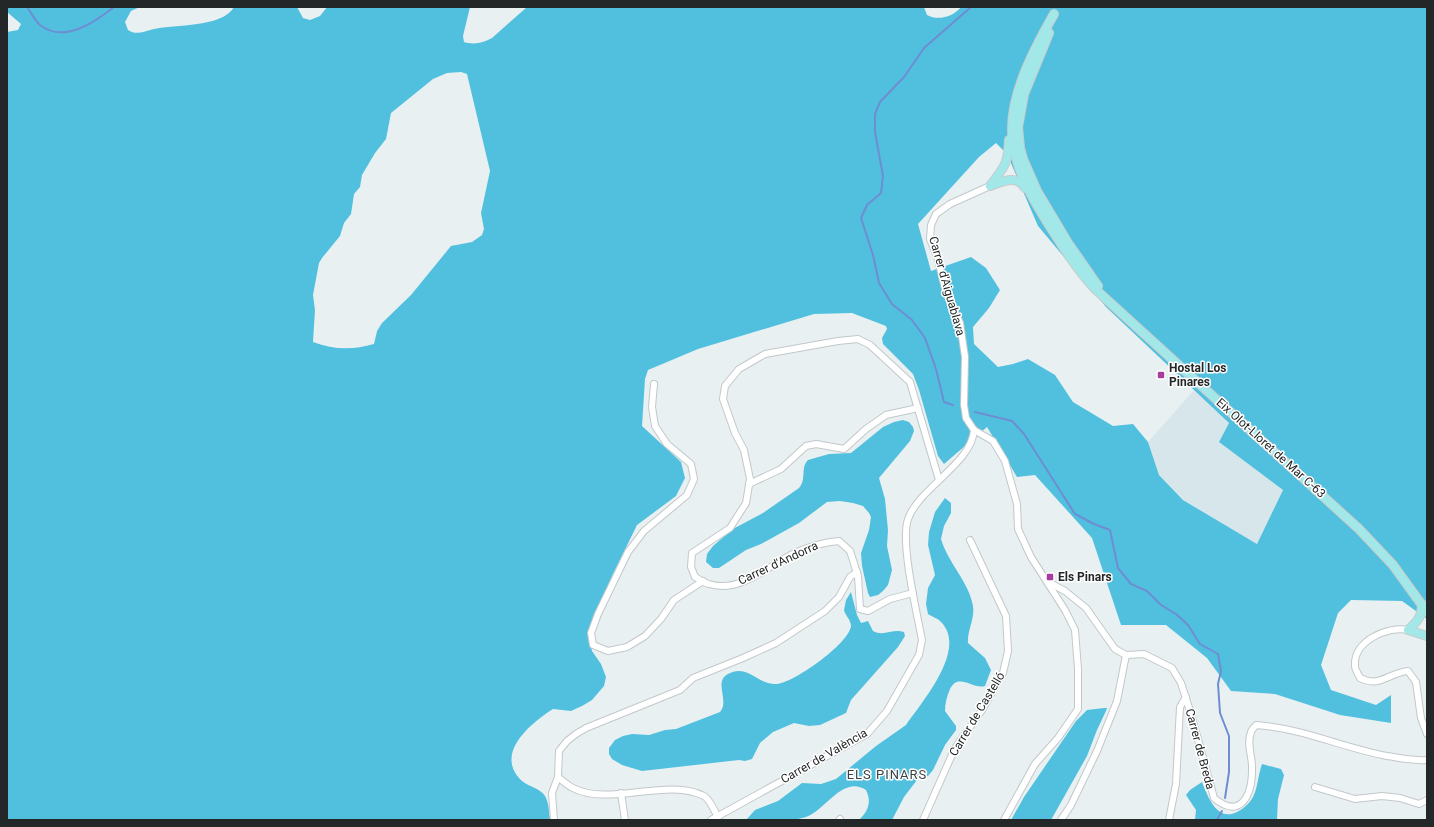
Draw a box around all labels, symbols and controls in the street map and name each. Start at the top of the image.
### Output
street label: Carrer d'Aiguablava [926,235,968,337]
place label: Hostal Los Pinares [1169,361,1226,389]
marker: Hostal Los Pinares [1156,370,1166,380]
street label: Eix Olot-Lloret de Mar C-63 [1213,395,1329,501]
street label: Carrer d'Andorra [736,538,820,588]
place label: Els Pinars [1058,570,1112,584]
marker: Els Pinars [1045,572,1055,582]
street label: Carrer de Castelló [946,669,1008,758]
street label: Carrer de Breda [1183,707,1217,791]
street label: Carrer de València [778,726,870,786]
district label: ELS PINARS [847,767,927,782]

